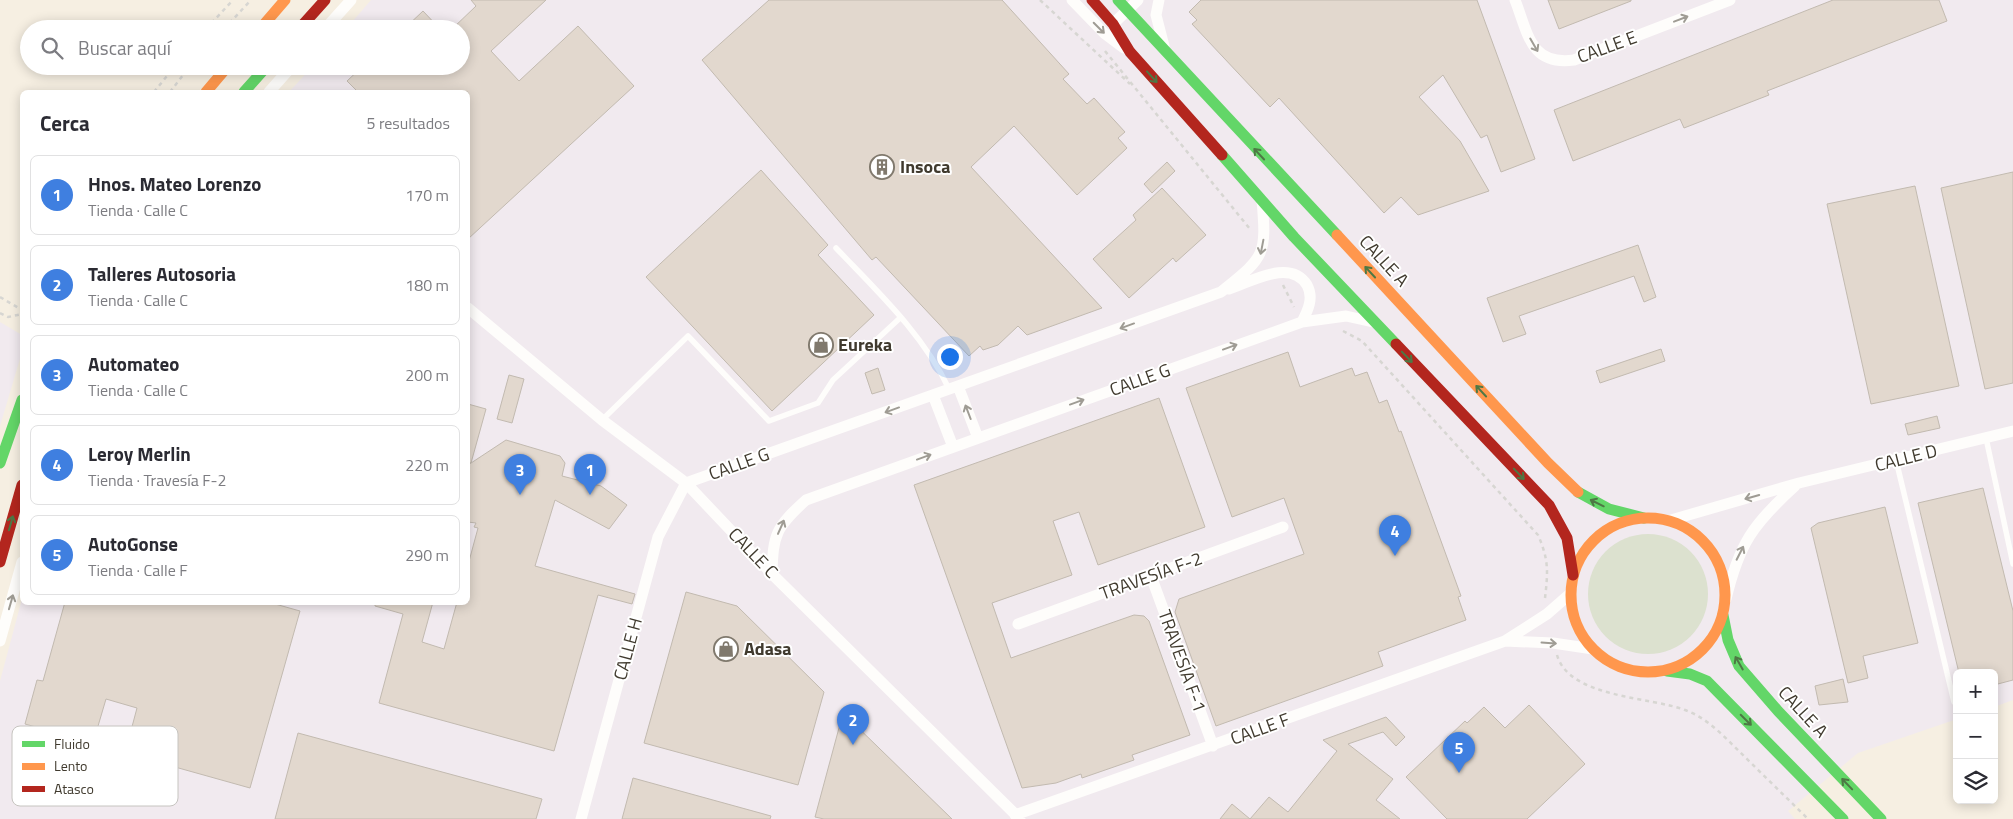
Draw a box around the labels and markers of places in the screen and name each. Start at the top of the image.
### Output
place label: Insoca [900,153,950,180]
building icon: Insoca [869,154,895,180]
place label: Eureka [838,331,892,358]
shop icon: Eureka [808,332,834,358]
pin: 3 [504,454,536,495]
pin: 1 [574,454,606,495]
pin: 4 [1379,515,1411,556]
place label: Adasa [744,635,792,662]
shop icon: Adasa [713,636,739,662]
pin: 2 [837,704,869,745]
pin: 5 [1443,732,1475,773]

